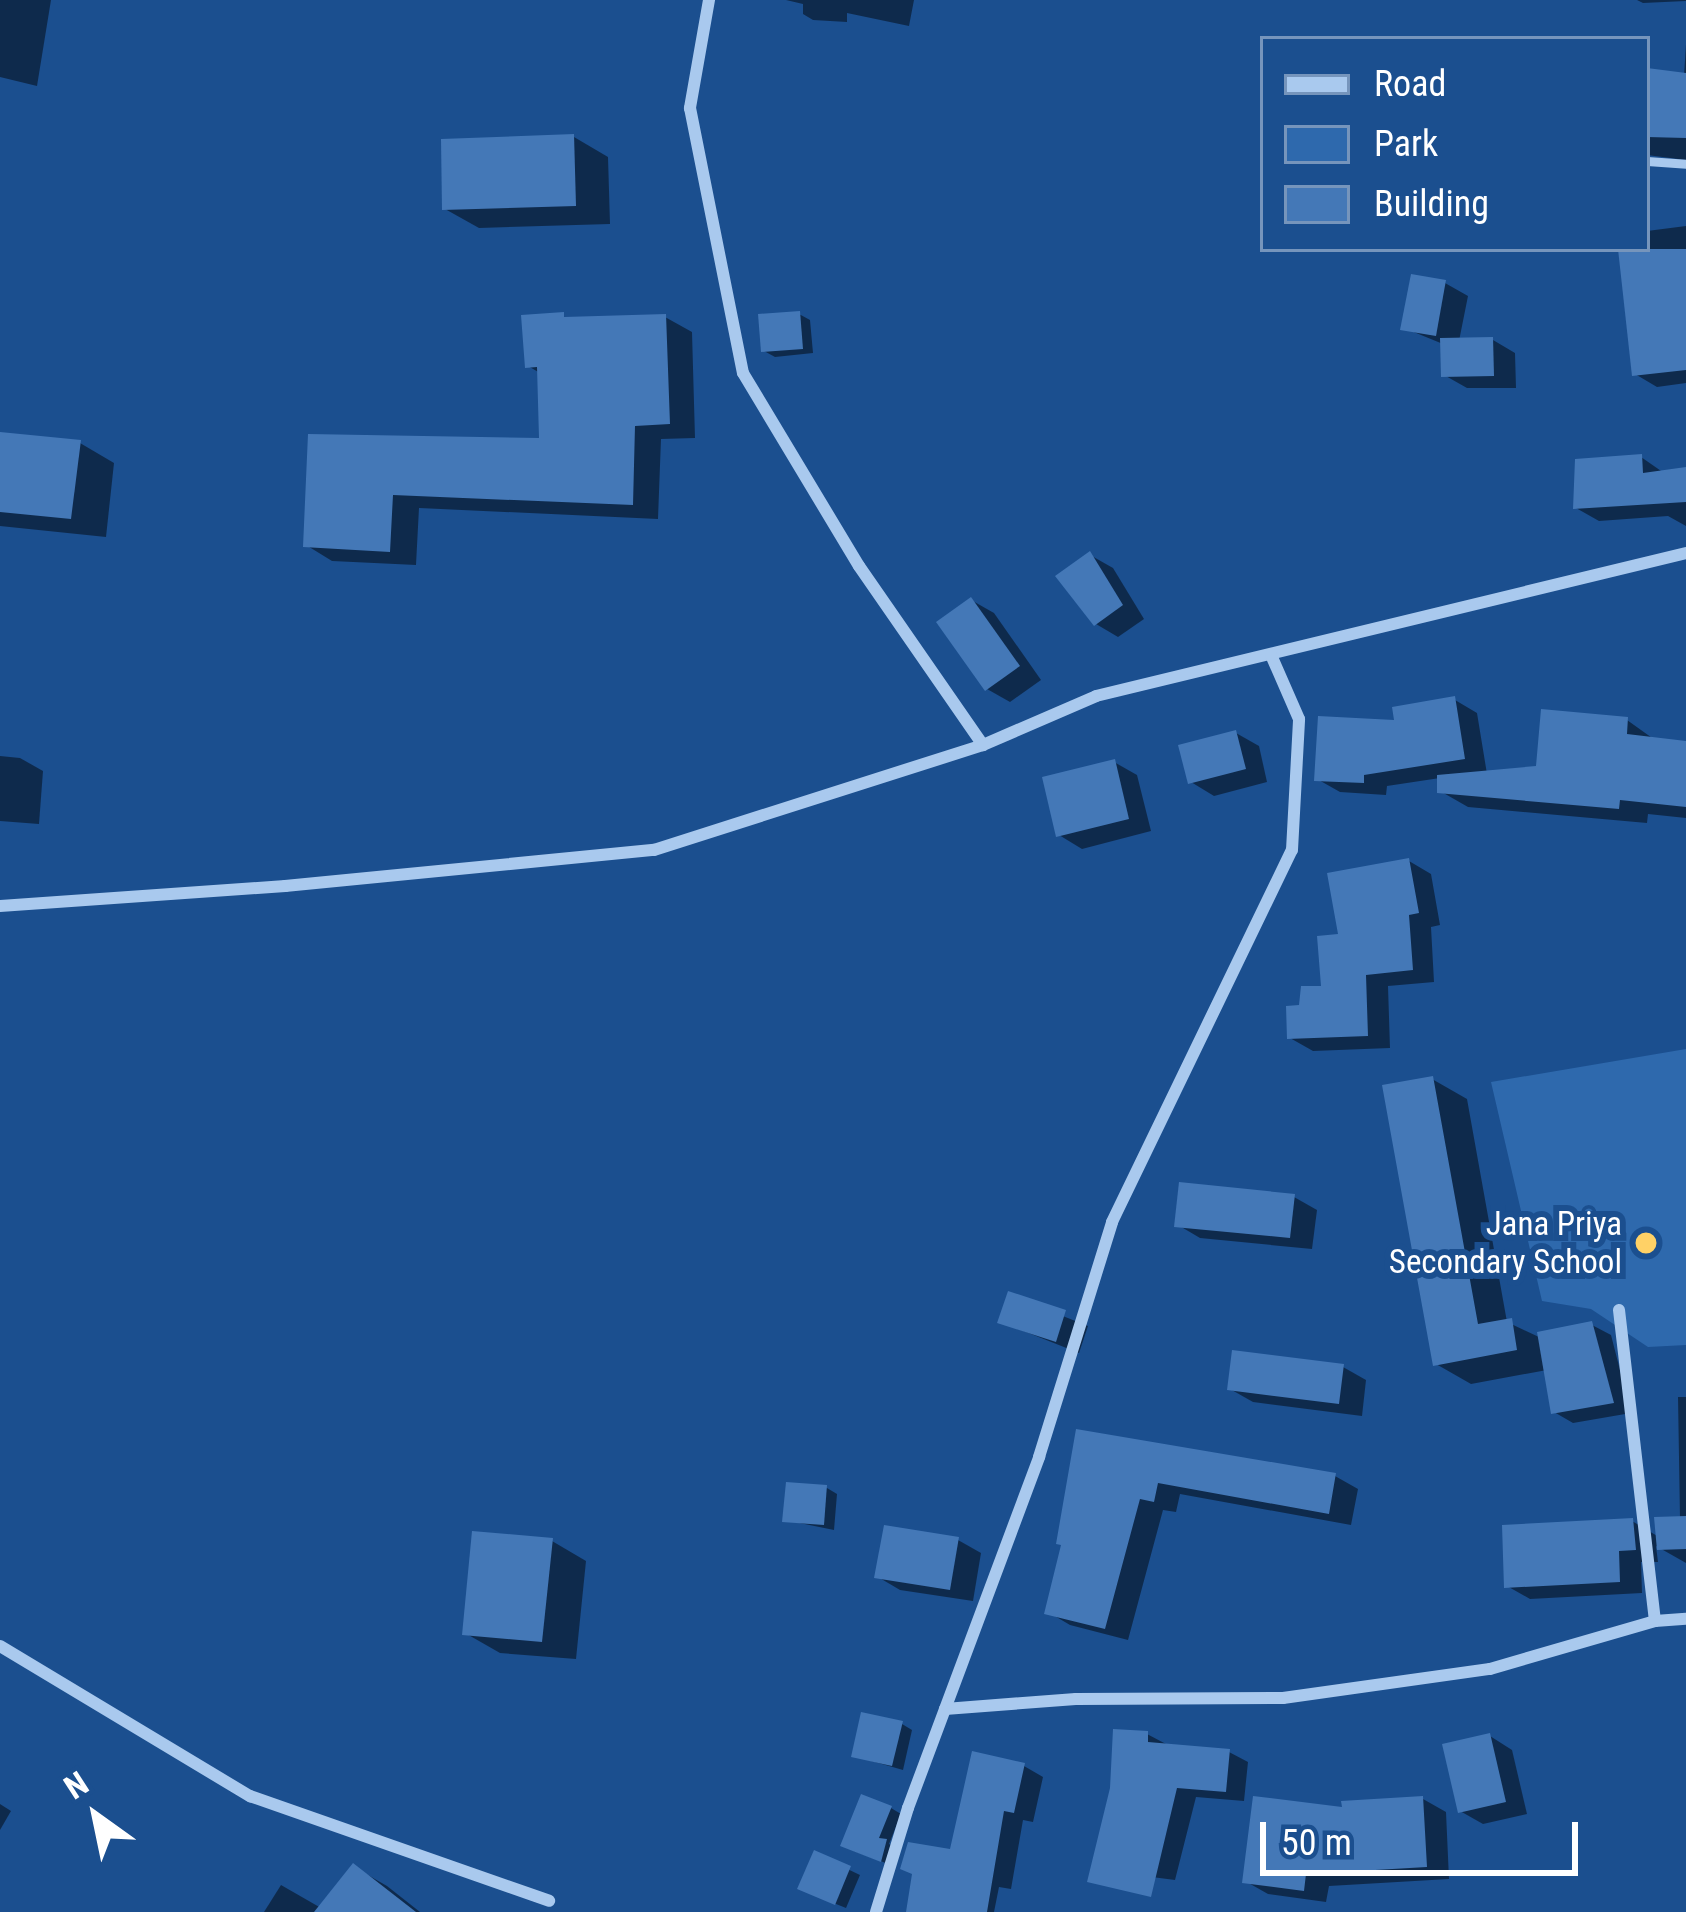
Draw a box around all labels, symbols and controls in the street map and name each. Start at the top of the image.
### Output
legend [1260,36,1650,252]
text: Road [1374,63,1446,105]
text: Park [1374,123,1438,165]
text: Building [1374,183,1489,225]
place label: Jana Priya Secondary School [1389,1204,1622,1282]
marker: Jana Priya Secondary School [1633,1230,1659,1256]
north arrow [36,1756,156,1876]
text: N [57,1764,95,1807]
scale bar [1266,1798,1584,1872]
text: 50 m [1281,1822,1352,1864]

